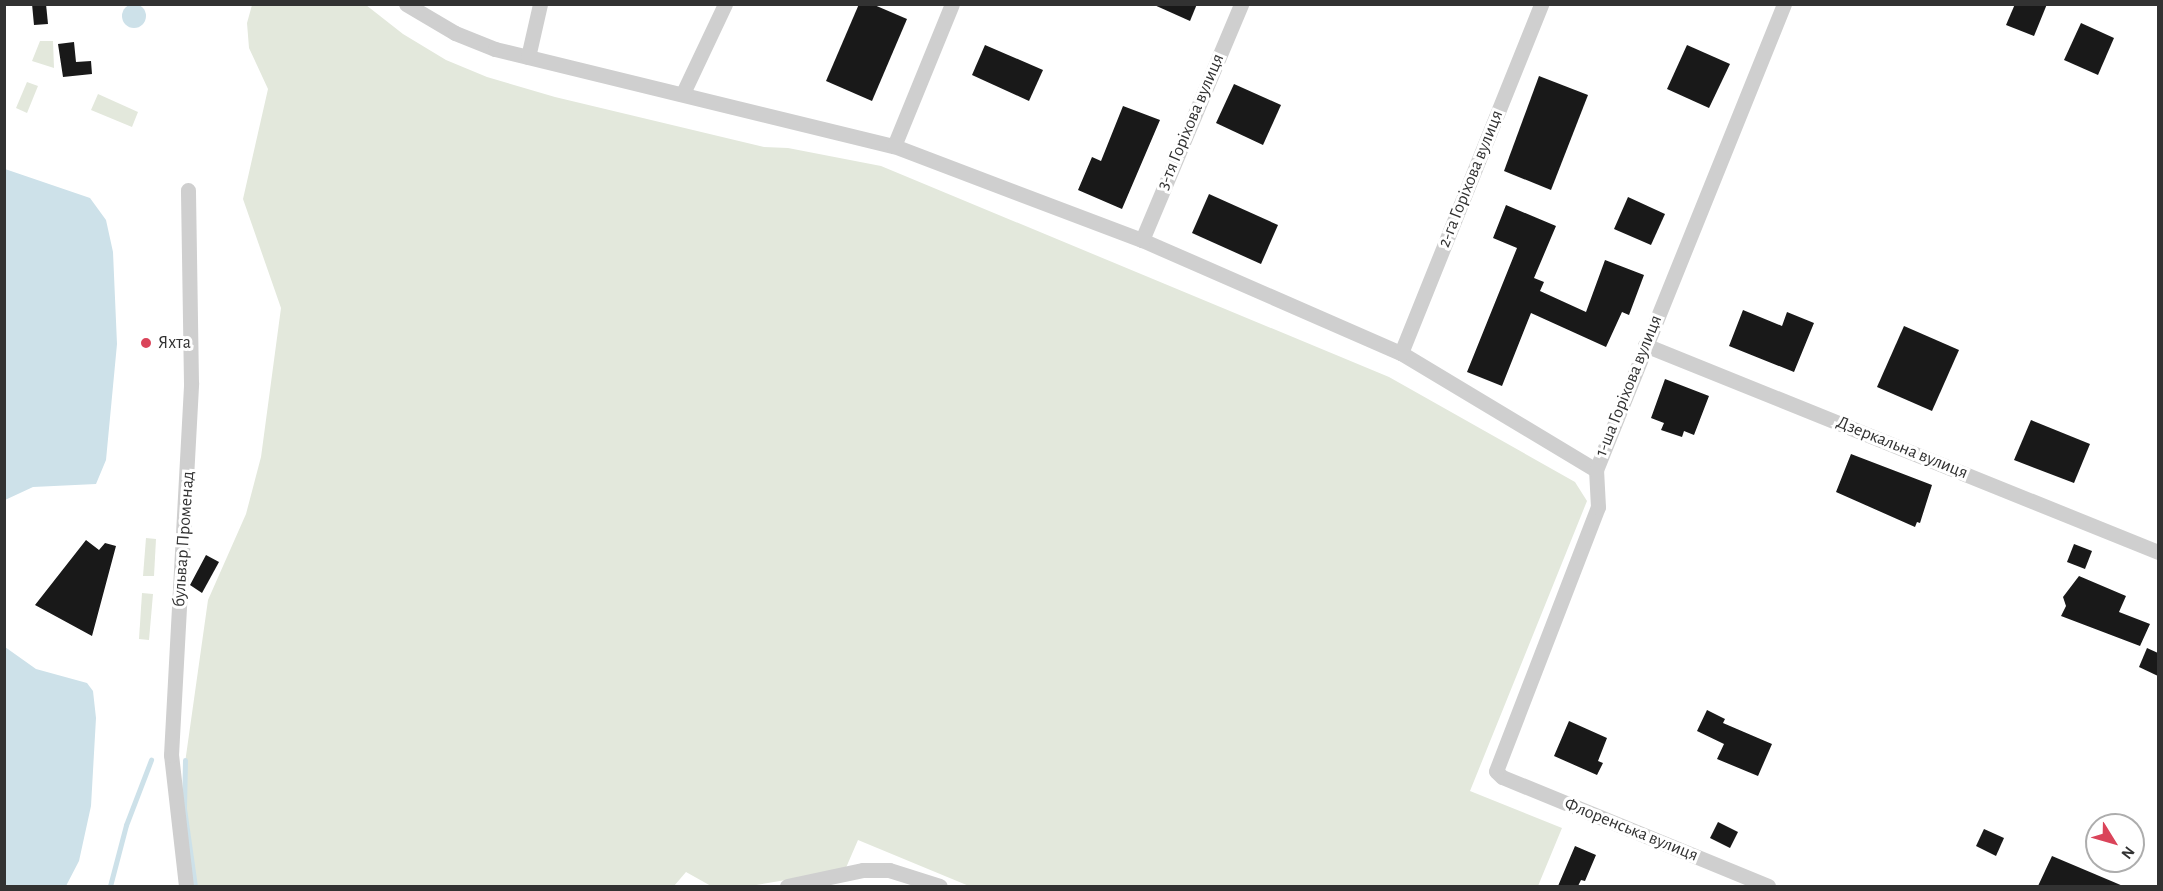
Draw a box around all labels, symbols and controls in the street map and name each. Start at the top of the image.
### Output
street label: 3-тя Горіхова вулиця [1153,51,1229,193]
street label: 2-га Горіхова вулиця [1434,107,1508,251]
street label: 1-ша Горіхова вулиця [1591,312,1667,460]
place label: Яхта [158,332,191,354]
marker: Яхта [139,336,153,350]
street label: Дзеркальна вулиця [1833,412,1971,484]
street label: бульвар Променад [168,470,200,608]
street label: Флоренська вулиця [1561,793,1701,867]
north arrow [2085,813,2145,873]
text: N [2118,843,2138,862]

